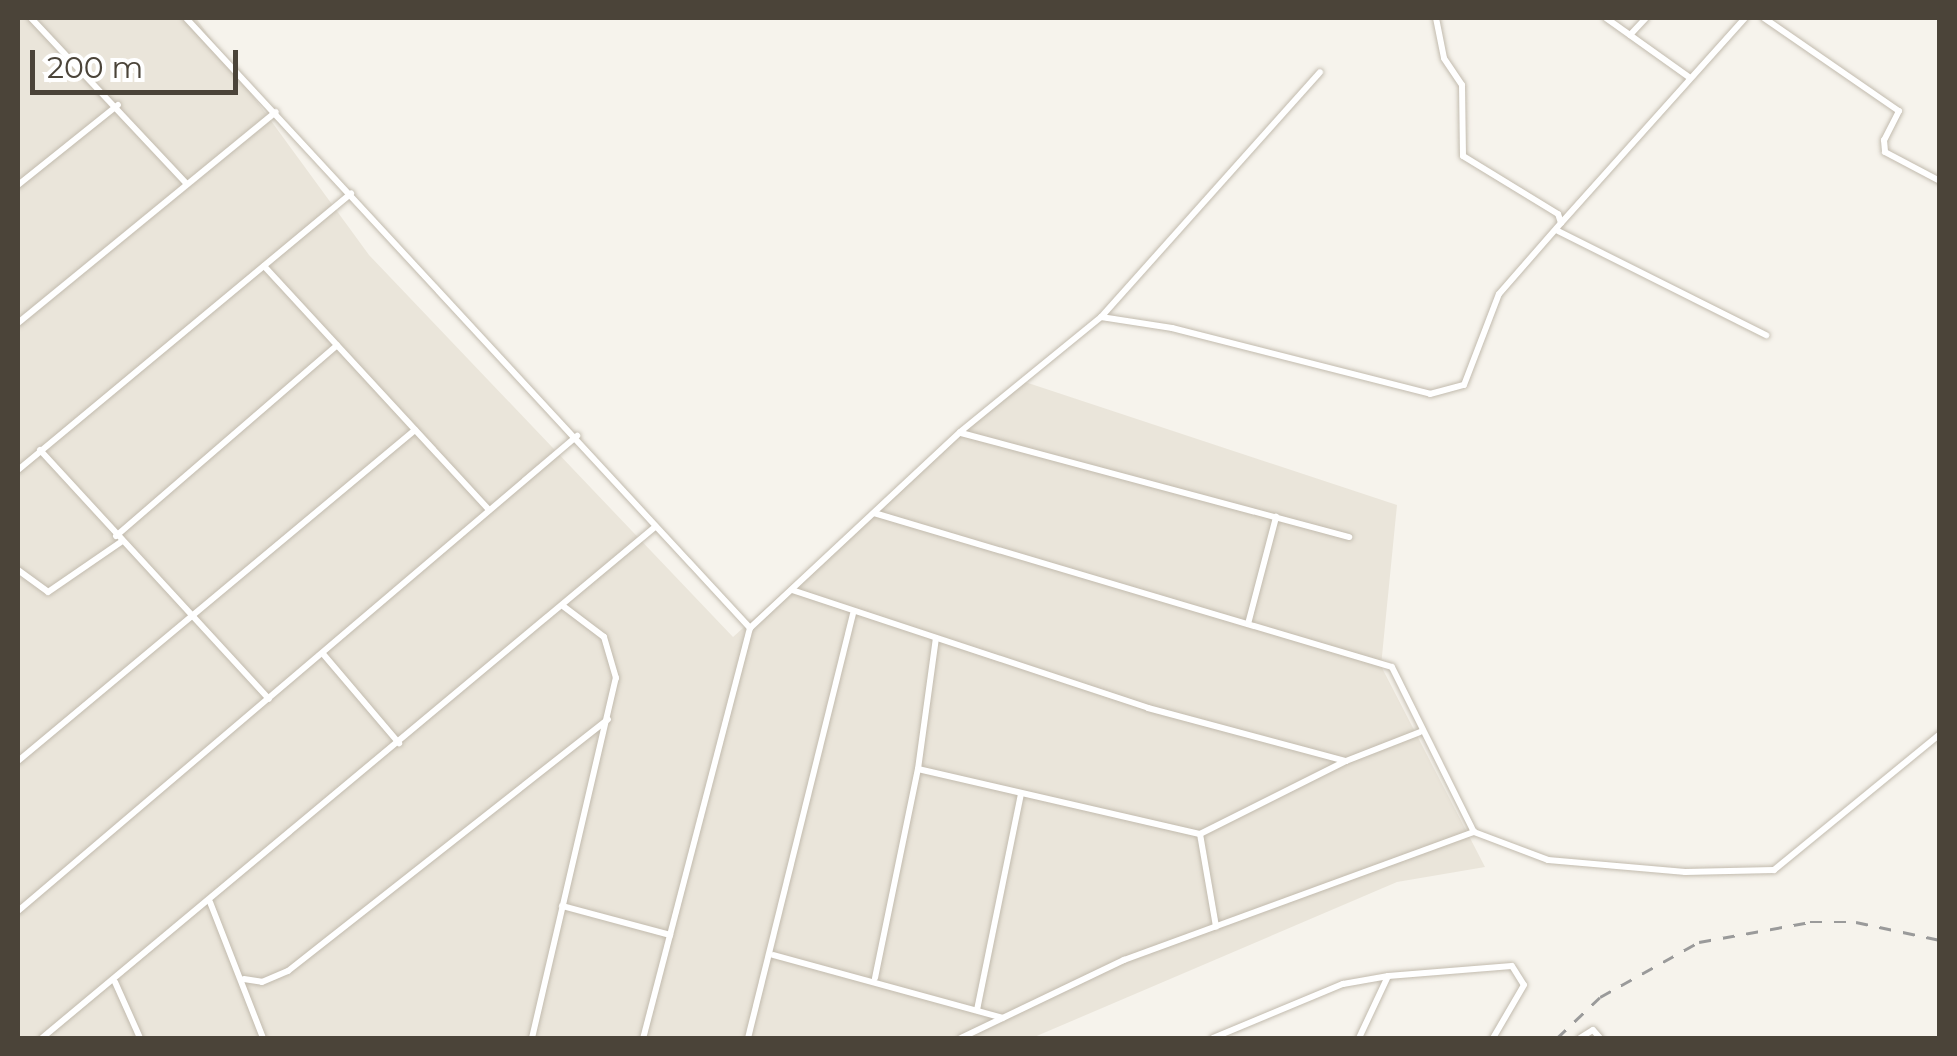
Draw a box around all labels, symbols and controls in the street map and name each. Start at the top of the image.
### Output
scale bar [35,30,242,92]
text: 200 m [47,49,143,86]

